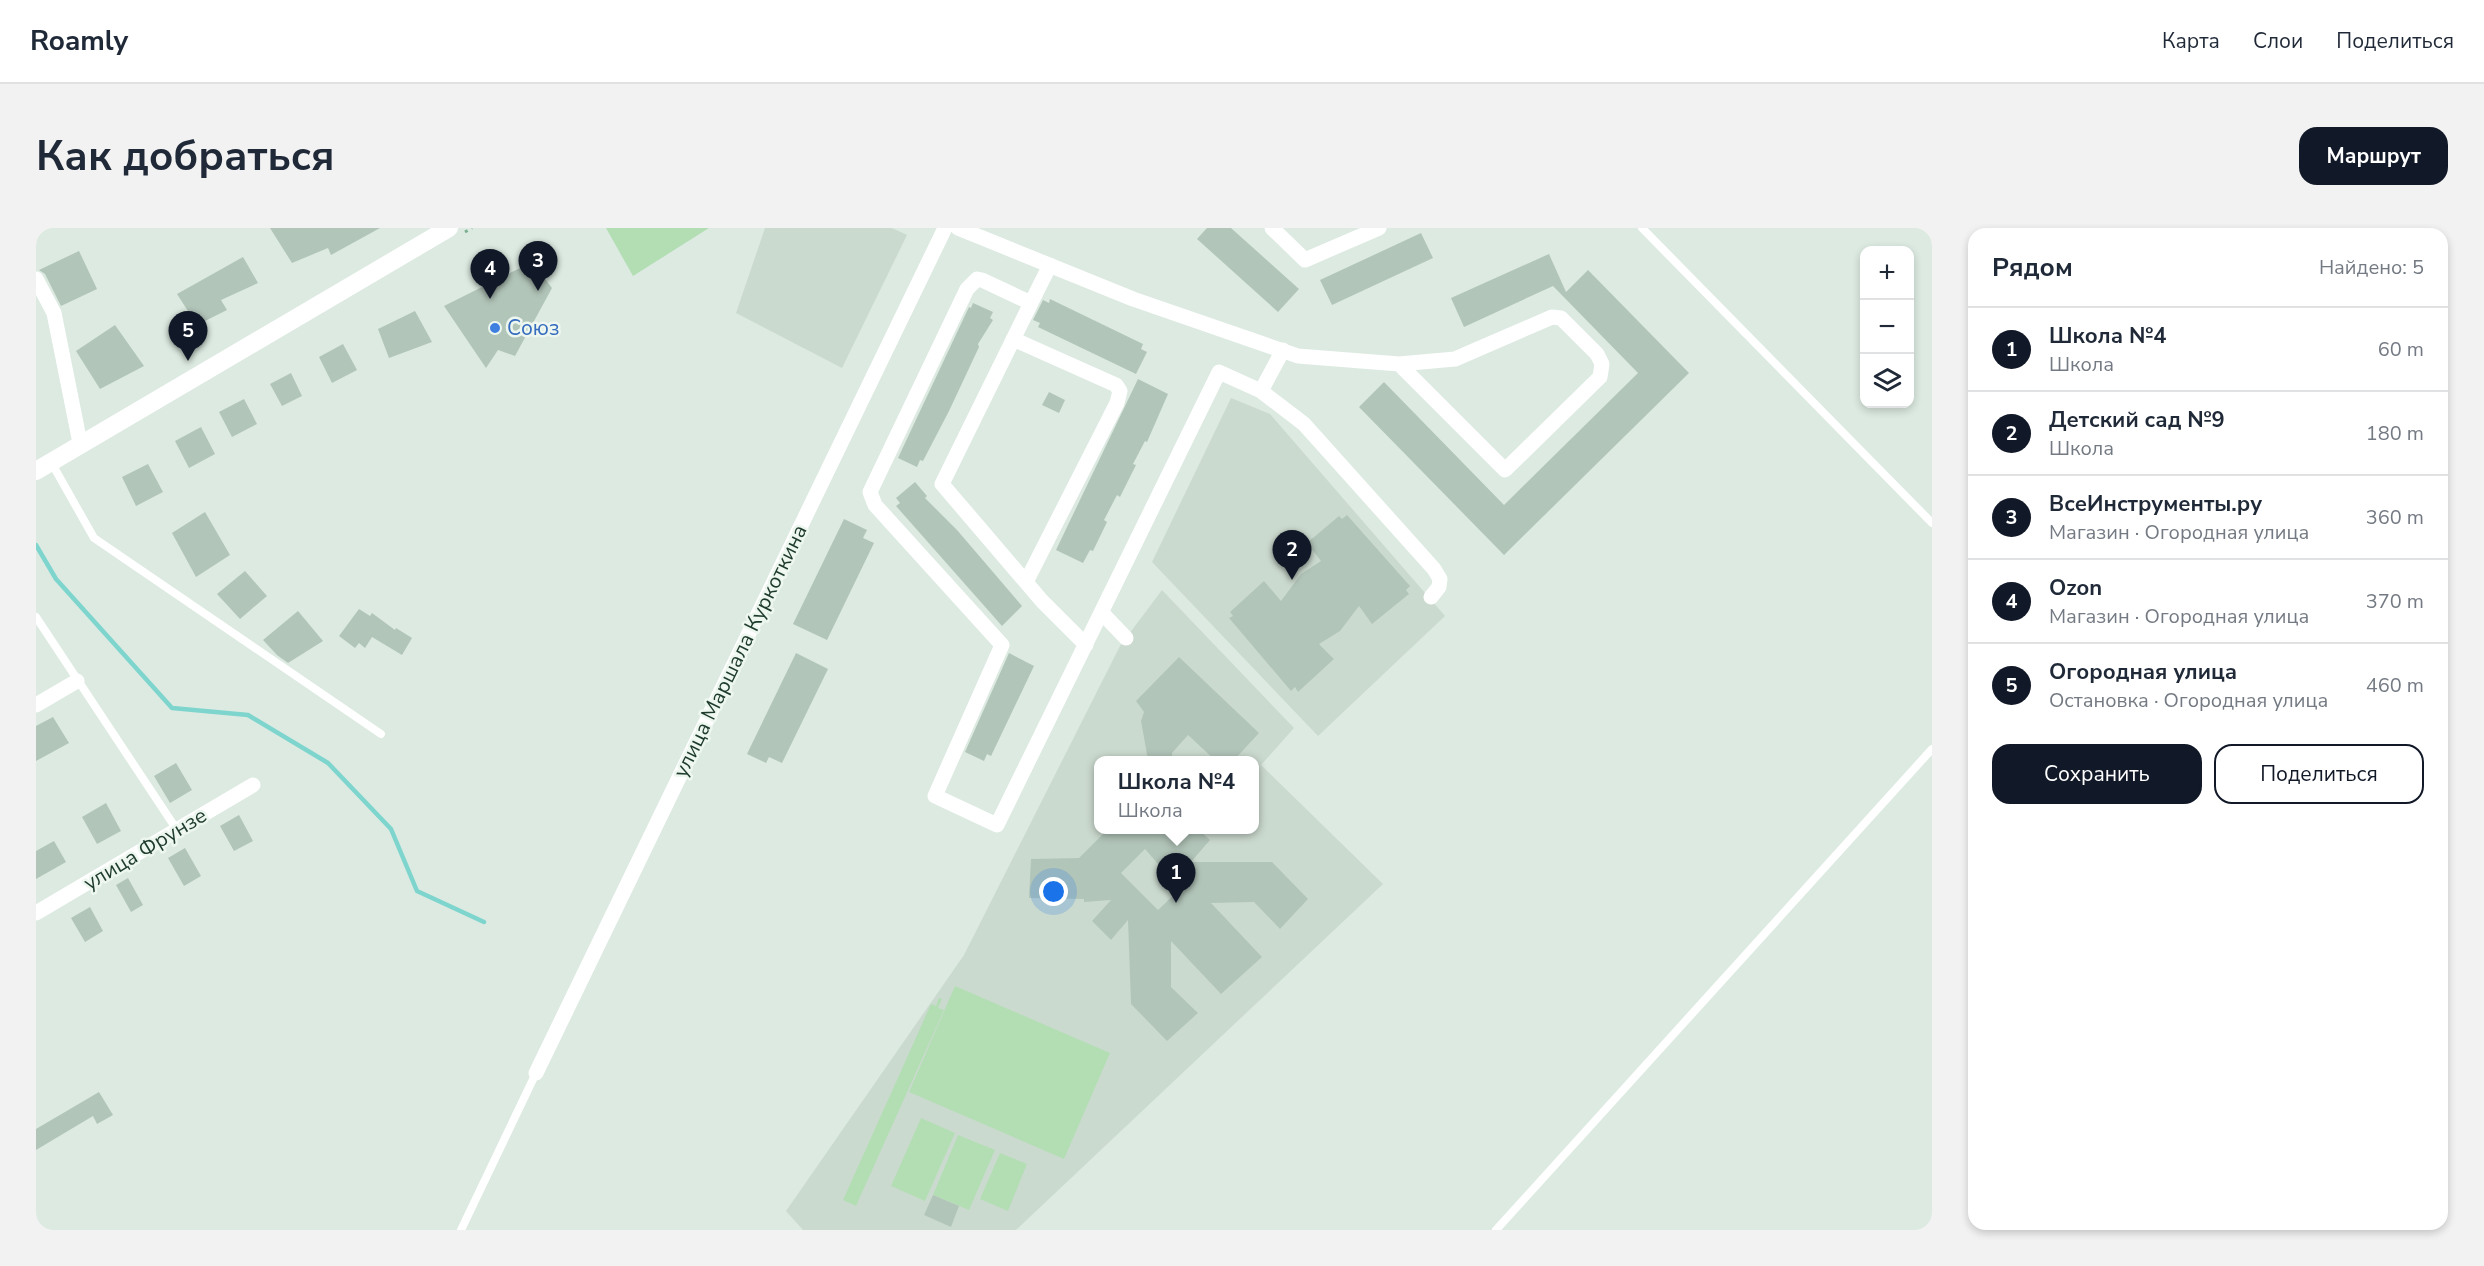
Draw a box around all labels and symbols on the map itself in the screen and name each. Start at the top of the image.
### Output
pin: 3 [518,242,558,291]
pin: 4 [470,250,510,299]
pin: 5 [168,312,208,361]
place label: Союз [507,314,559,342]
marker: Союз [488,321,502,335]
street label: улица Маршала Куркоткина [666,520,814,782]
pin: 2 [1272,530,1312,580]
street label: улица Фрунзе [78,801,212,897]
pin: 1 [1156,854,1196,903]
your location [1039,877,1068,906]

